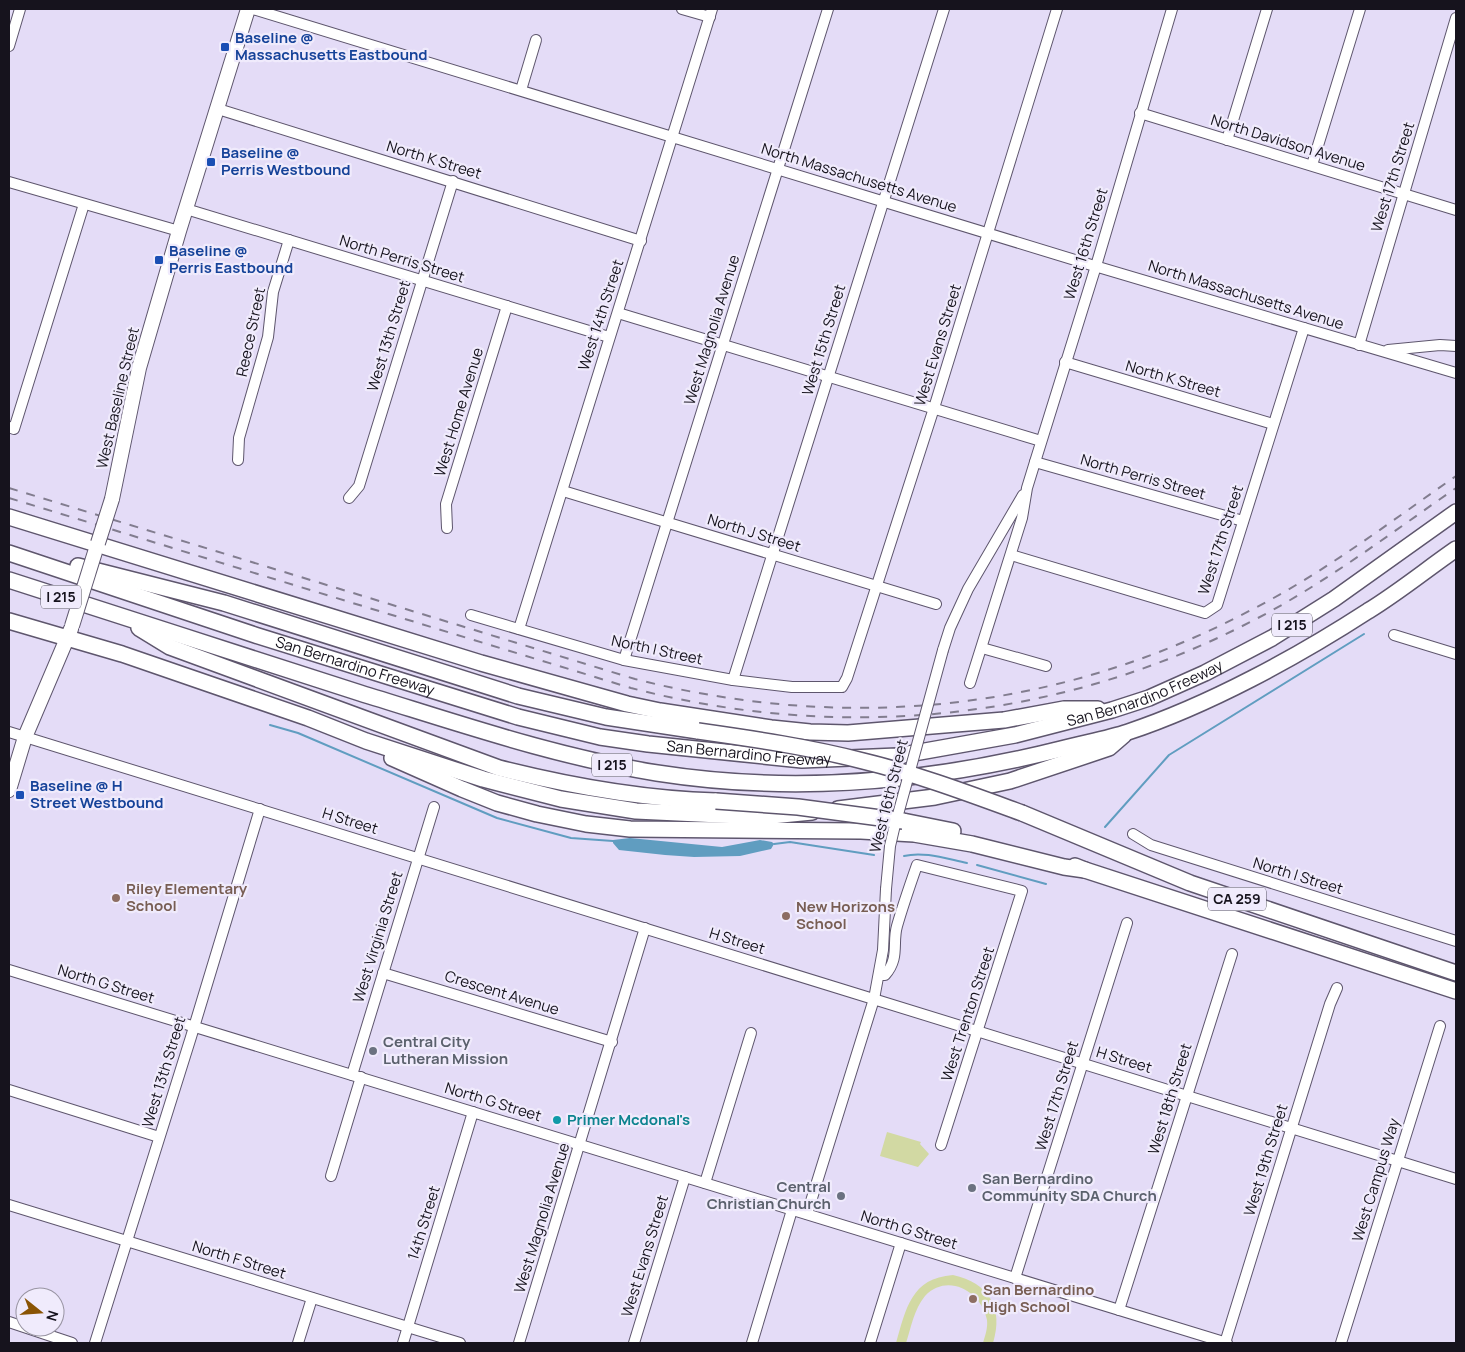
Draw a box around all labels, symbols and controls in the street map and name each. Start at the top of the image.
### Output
place label: Baseline @ Massachusetts Eastbound [235,27,428,65]
marker: Baseline @ Massachusetts Eastbound [219,41,231,53]
street label: North Davidson Avenue [1208,109,1368,176]
street label: West 17th Street [1366,119,1419,235]
street label: North K Street [384,135,484,184]
street label: North Massachusetts Avenue [759,138,960,217]
place label: Baseline @ Perris Westbound [221,142,351,180]
marker: Baseline @ Perris Westbound [205,156,217,168]
street label: West 16th Street [1059,185,1113,302]
street label: North Perris Street [337,230,467,287]
place label: Baseline @ Perris Eastbound [169,240,293,278]
street label: West Magnolia Avenue [679,252,744,408]
marker: Baseline @ Perris Eastbound [153,254,165,266]
street label: North Massachusetts Avenue [1146,255,1347,334]
street label: West 14th Street [573,257,628,373]
street label: West 13th Street [362,278,415,394]
street label: West Evans Street [909,281,966,408]
street label: West 15th Street [797,282,850,398]
street label: Reece Street [231,285,270,379]
street label: West Baseline Street [91,325,144,471]
street label: West Home Avenue [429,345,488,479]
street label: North K Street [1123,355,1223,402]
street label: North Perris Street [1078,449,1208,504]
street label: West 17th Street [1193,482,1248,597]
street label: North J Street [705,508,803,557]
road number: I 215 [41,586,81,608]
road number: I 215 [1272,614,1312,636]
street label: North I Street [609,630,705,669]
street label: San Bernardino Freeway [273,631,437,700]
street label: San Bernardino Freeway [1064,654,1226,731]
street label: San Bernardino Freeway [665,735,832,770]
street label: West 16th Street [864,737,913,855]
road number: I 215 [592,754,632,776]
place label: Baseline @ H Street Westbound [30,775,164,813]
marker: Baseline @ H Street Westbound [14,789,26,801]
street label: H Street [320,802,381,839]
street label: North I Street [1251,852,1346,899]
street label: West Virginia Street [348,869,407,1005]
place label: Riley Elementary School [126,878,248,916]
road number: CA 259 [1208,888,1266,911]
marker: Riley Elementary School [110,892,122,904]
place label: New Horizons School [796,896,895,934]
marker: New Horizons School [780,910,792,922]
street label: H Street [707,922,768,959]
street label: West Trenton Street [936,944,999,1084]
street label: North G Street [55,959,157,1008]
street label: Crescent Avenue [442,965,562,1020]
street label: West 13th Street [137,1014,190,1130]
place label: Central City Lutheran Mission [383,1031,508,1069]
street label: West 17th Street [1030,1038,1083,1154]
street label: H Street [1094,1041,1155,1078]
street label: West 18th Street [1143,1041,1196,1157]
marker: Central City Lutheran Mission [367,1045,379,1057]
street label: North G Street [442,1077,544,1126]
street label: West 19th Street [1239,1101,1293,1218]
place label: Primer Mcdonal's [567,1109,690,1130]
marker: Primer Mcdonal's [551,1114,563,1126]
street label: West Campus Way [1347,1115,1404,1244]
street label: West Magnolia Avenue [509,1140,574,1296]
place label: San Bernardino Community SDA Church [982,1168,1157,1206]
place label: Central Christian Church [707,1176,831,1214]
marker: San Bernardino Community SDA Church [966,1182,978,1194]
street label: 14th Street [402,1183,445,1263]
marker: Central Christian Church [835,1190,847,1202]
street label: West Evans Street [616,1192,673,1319]
street label: North G Street [858,1205,960,1254]
street label: North F Street [190,1235,289,1284]
place label: San Bernardino High School [983,1279,1094,1317]
north arrow [15,1287,65,1337]
marker: San Bernardino High School [967,1293,979,1305]
text: N [42,1308,63,1324]

